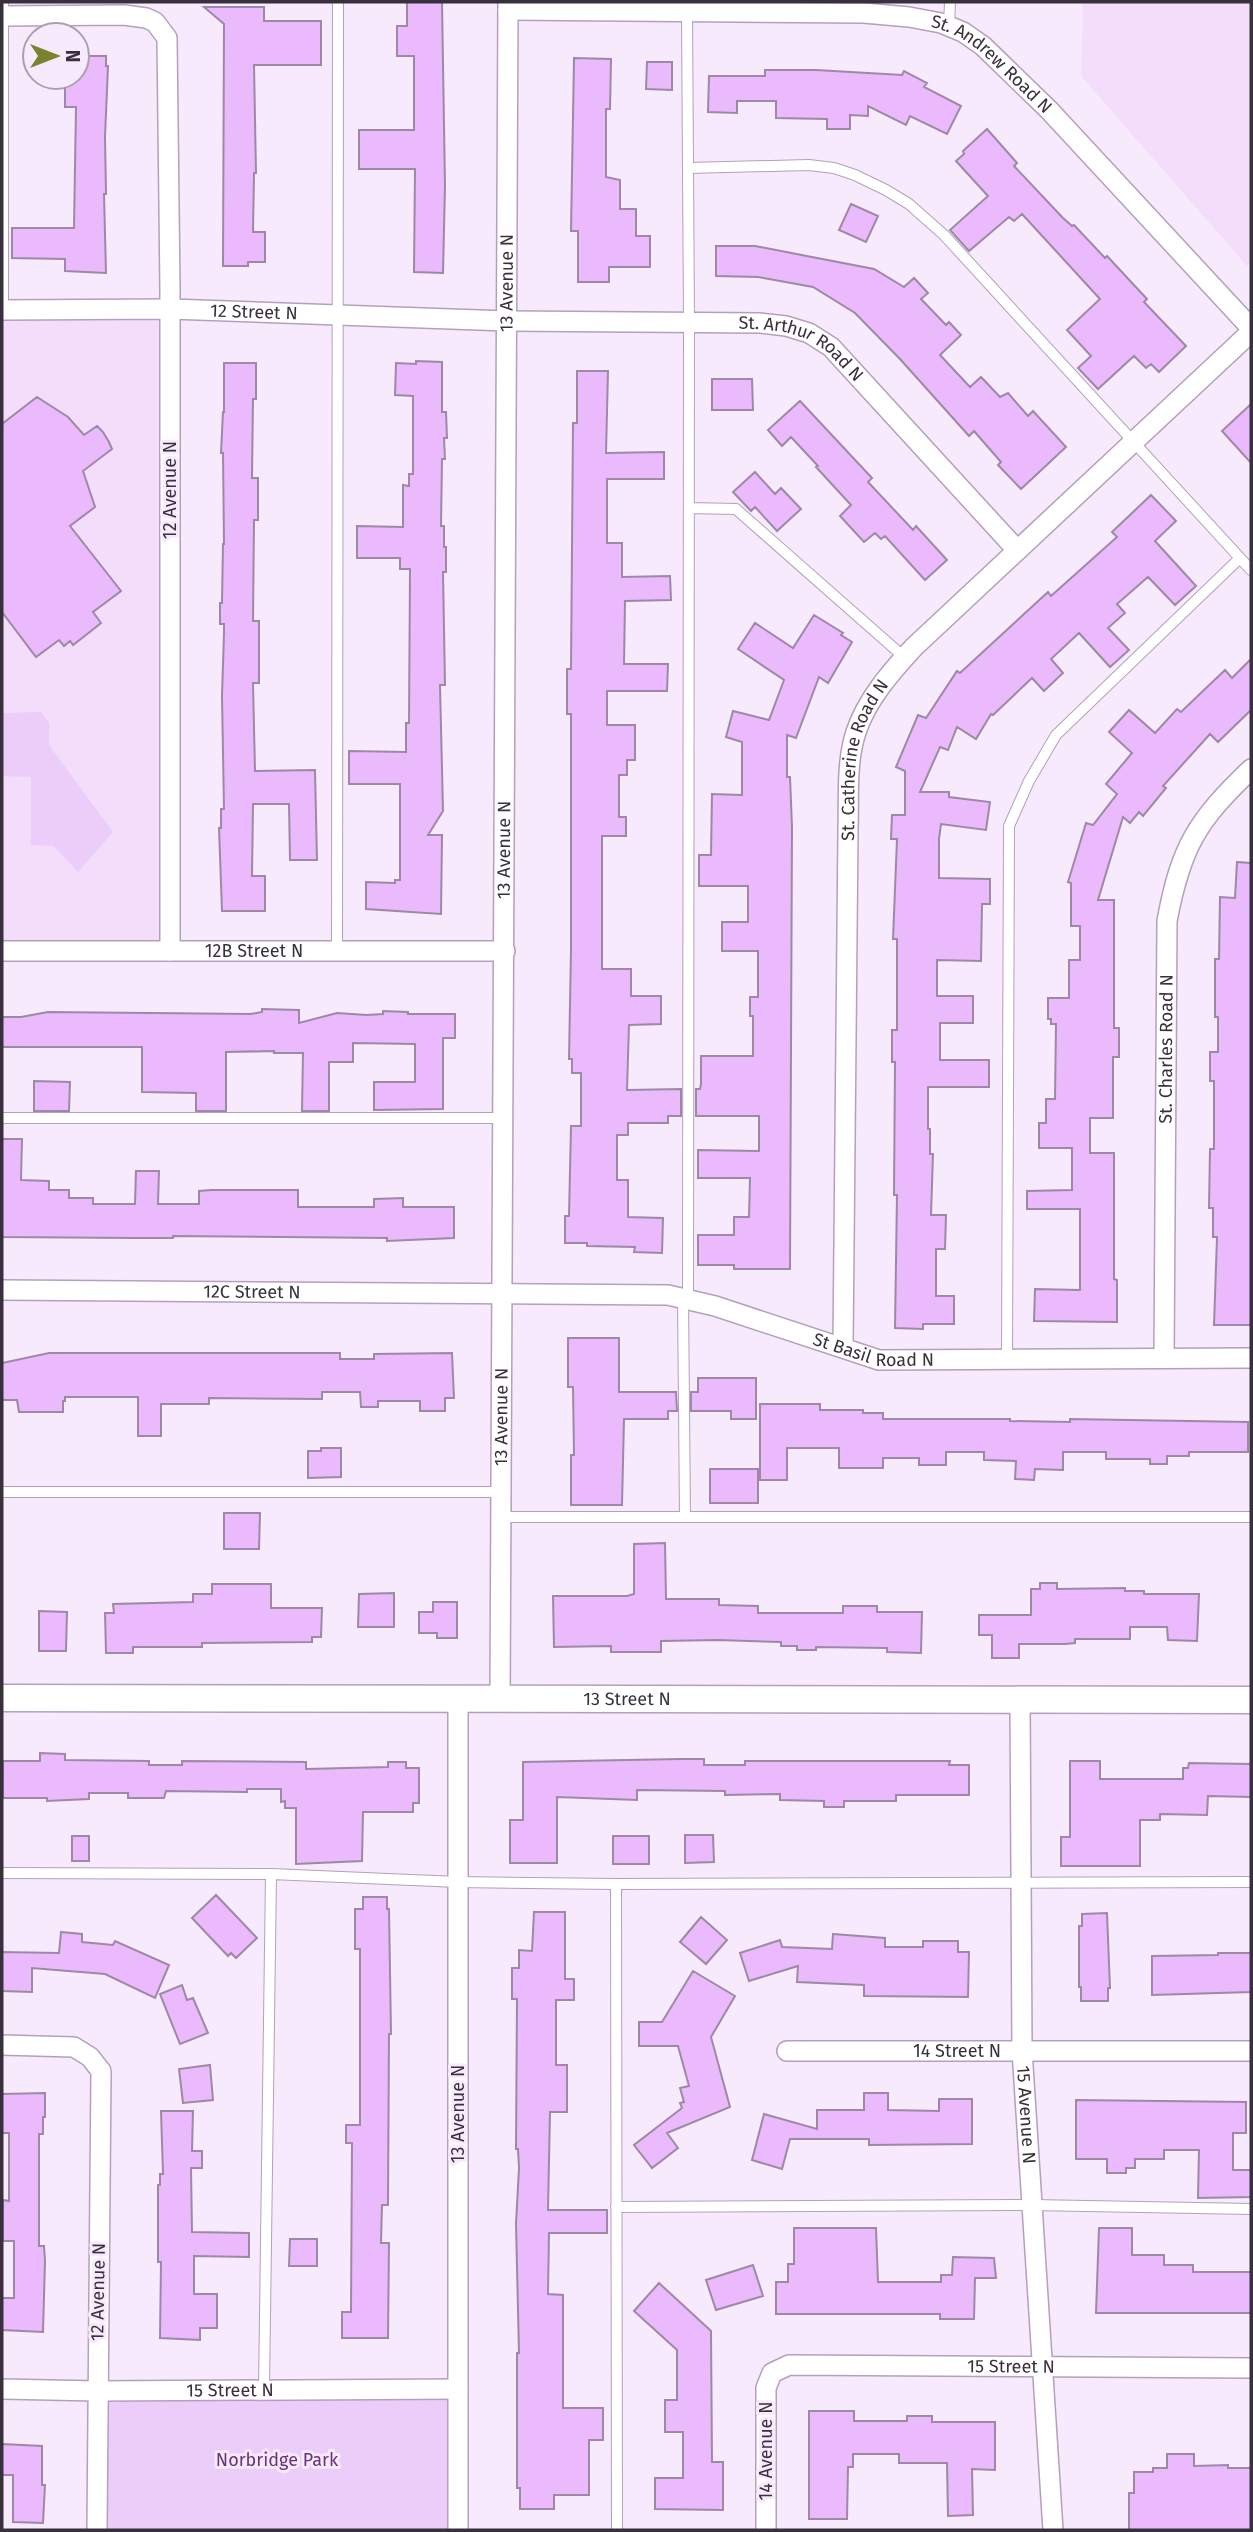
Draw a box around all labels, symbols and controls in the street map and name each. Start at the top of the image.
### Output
street label: St. Andrew Road N [930,10,1057,118]
north arrow [21,21,91,91]
text: N [61,50,84,62]
street label: 13 Avenue N [495,234,518,332]
street label: 12 Street N [210,299,298,325]
street label: St. Arthur Road N [738,312,868,386]
street label: 12 Avenue N [159,441,181,539]
street label: St. Catherine Road N [837,675,893,841]
street label: 13 Avenue N [493,801,515,899]
street label: 12B Street N [205,940,303,962]
street label: St. Charles Road N [1155,974,1178,1124]
street label: 12C Street N [203,1281,301,1303]
street label: St Basil Road N [810,1328,934,1371]
street label: 13 Avenue N [490,1368,513,1466]
street label: 13 Street N [583,1688,671,1710]
street label: 14 Street N [913,2040,1001,2062]
street label: 13 Avenue N [447,2065,469,2163]
street label: 15 Avenue N [1012,2065,1040,2165]
street label: 12 Avenue N [86,2243,110,2341]
street label: 15 Street N [967,2355,1055,2378]
street label: 15 Street N [186,2379,274,2402]
street label: 14 Avenue N [755,2402,777,2500]
park label: Norbridge Park [216,2449,339,2471]

